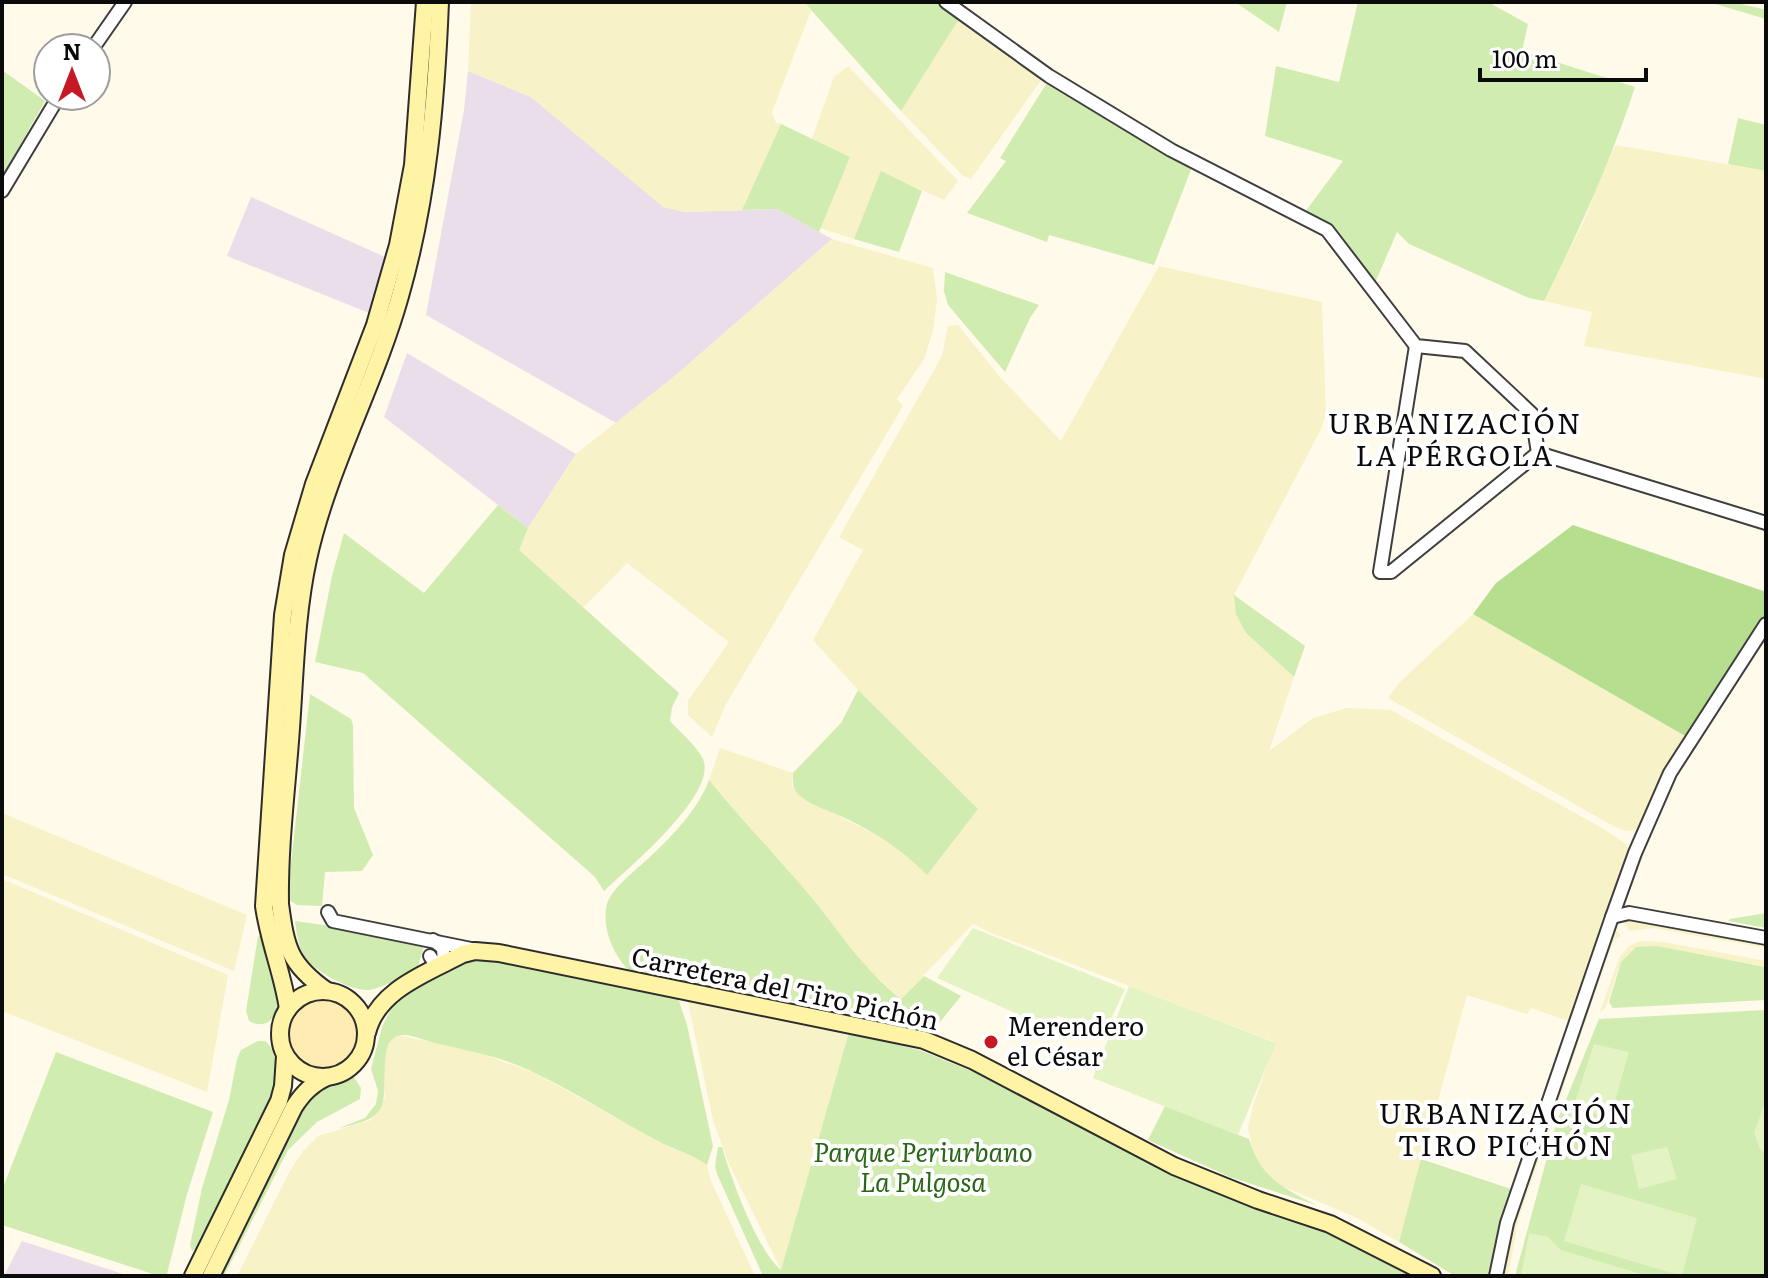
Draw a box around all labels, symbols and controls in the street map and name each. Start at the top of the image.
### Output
north arrow [32,32,112,112]
scale bar [1480,32,1646,82]
text: N [63,34,81,67]
text: 100 m [1492,40,1558,75]
district label: URBANIZACIÓN LA PÉRGOLA [1328,401,1582,475]
street label: Carretera del Tiro Pichón [628,935,943,1038]
place label: Merendero el César [1007,1005,1144,1074]
marker: Merendero el César [982,1033,1000,1051]
district label: URBANIZACIÓN TIRO PICHÓN [1379,1091,1633,1165]
park label: Parque Periurbano La Pulgosa [813,1131,1033,1200]

